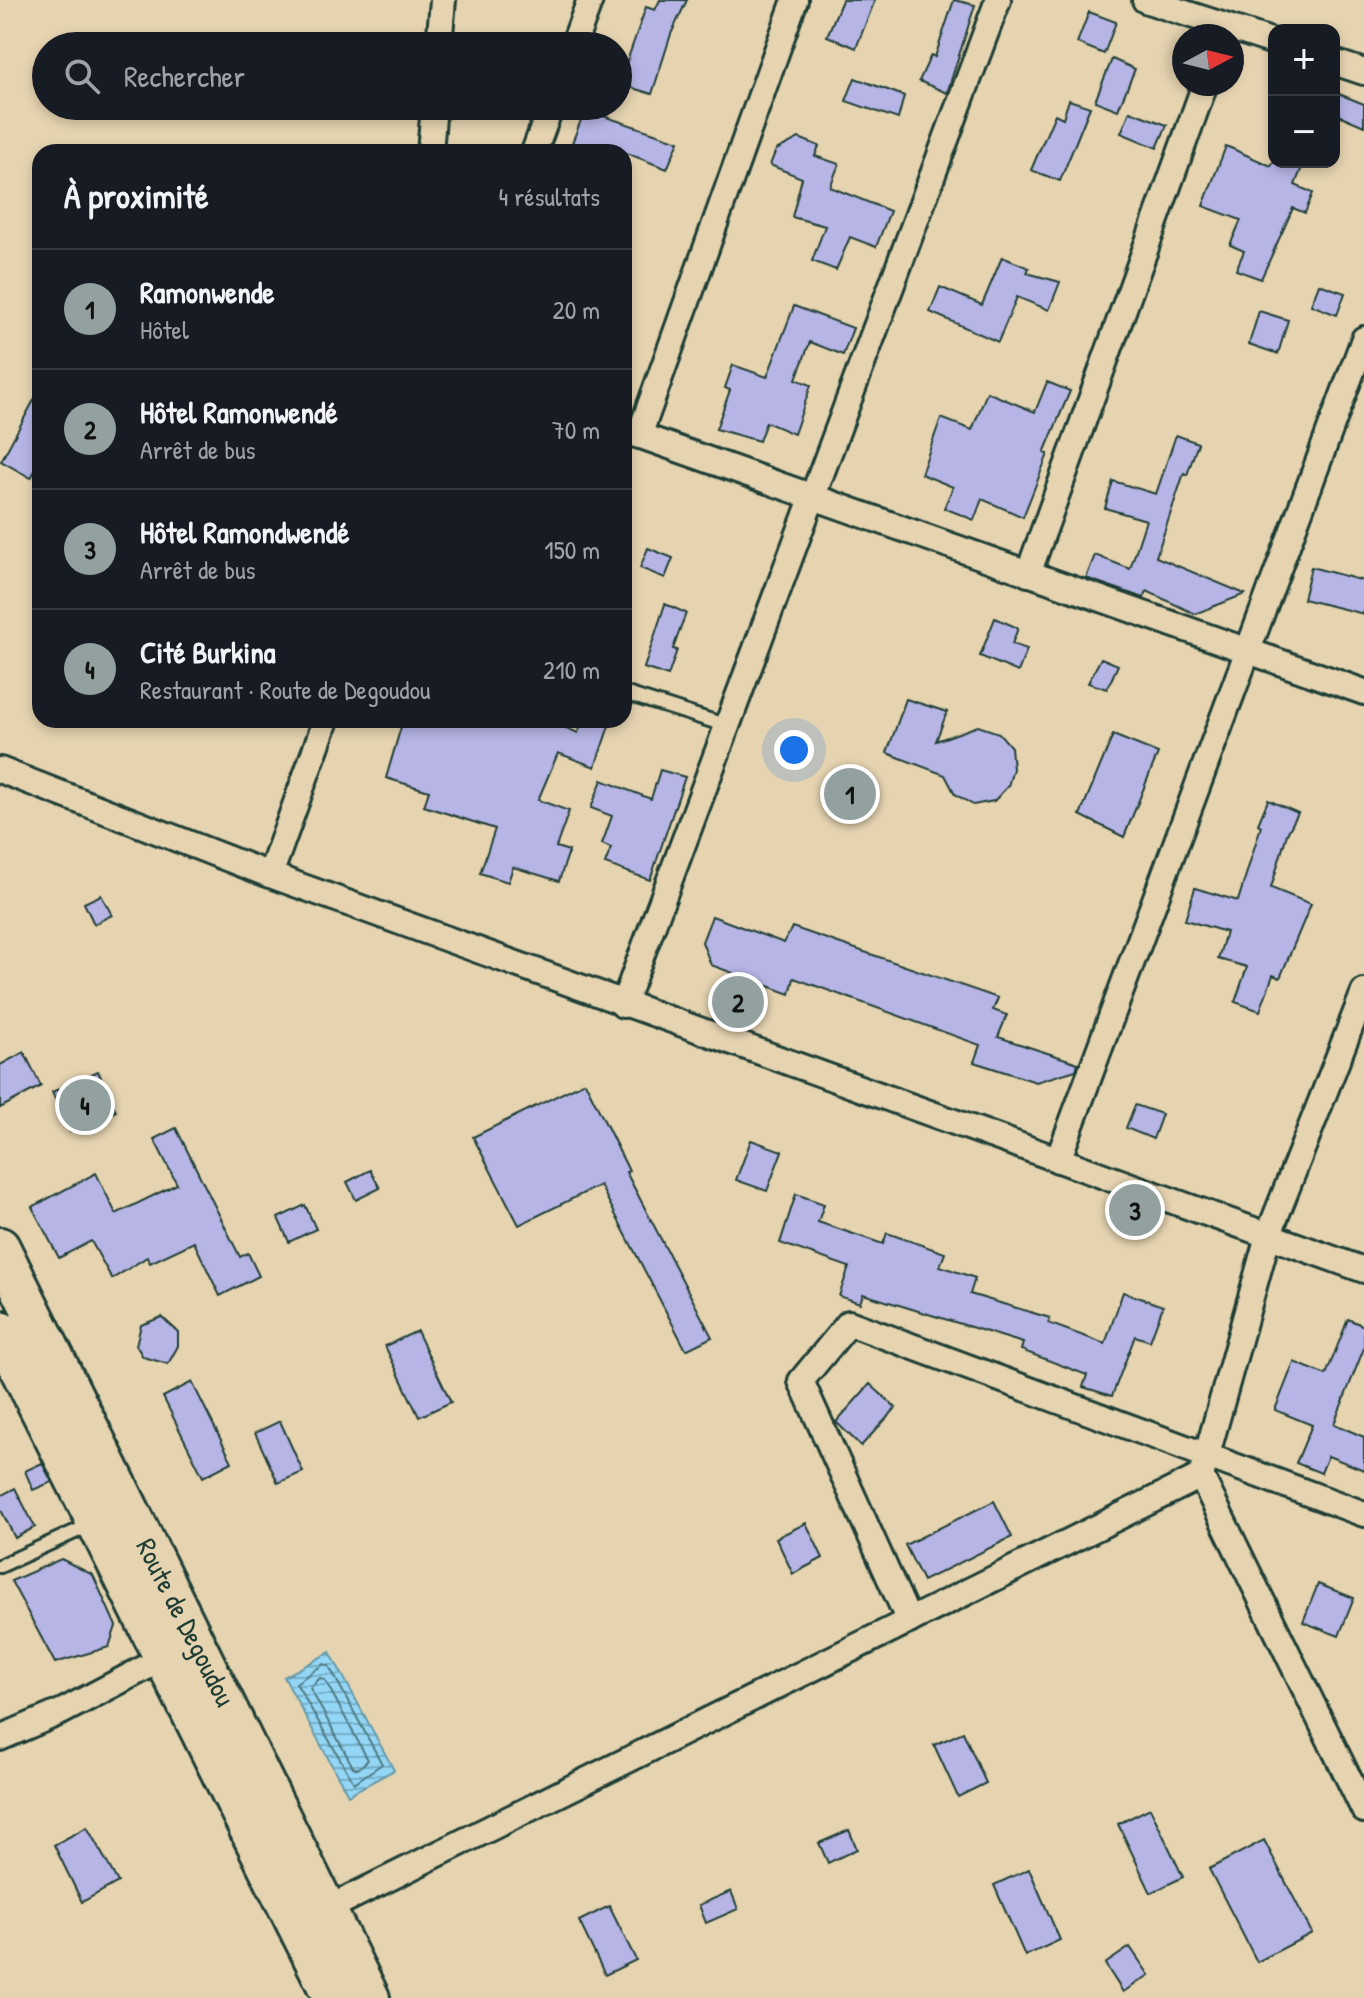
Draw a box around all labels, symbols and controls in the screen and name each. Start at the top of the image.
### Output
north arrow [1172,24,1244,96]
map controls [1268,24,1340,168]
button: + [1268,24,1340,96]
search box [32,32,632,120]
icon: search [60,54,104,98]
text: Rechercher [124,56,245,96]
button: − [1268,96,1340,168]
text: À proximité [64,173,209,219]
text: 4 résultats [498,179,600,214]
text: Ramonwende [140,272,274,312]
text: 1 [85,292,95,327]
text: 20 m [553,292,600,327]
text: Hôtel [140,312,189,347]
text: Hôtel Ramonwendé [140,392,338,432]
text: 2 [84,412,96,447]
text: 70 m [552,412,600,447]
text: Arrêt de bus [140,432,256,467]
text: Hôtel Ramondwendé [140,512,349,552]
text: 3 [84,532,96,567]
text: 150 m [544,532,600,567]
text: Arrêt de bus [140,552,256,587]
text: Cité Burkina [140,632,276,672]
text: 4 [85,652,95,687]
text: 210 m [543,652,600,687]
text: Restaurant · Route de Degoudou [140,672,430,707]
your location [774,730,814,770]
pin: 1 [824,764,876,824]
pin: 2 [712,972,764,1032]
pin: 4 [59,1075,111,1135]
pin: 3 [1109,1180,1161,1240]
street label: Route de Degoudou [127,1532,245,1712]

